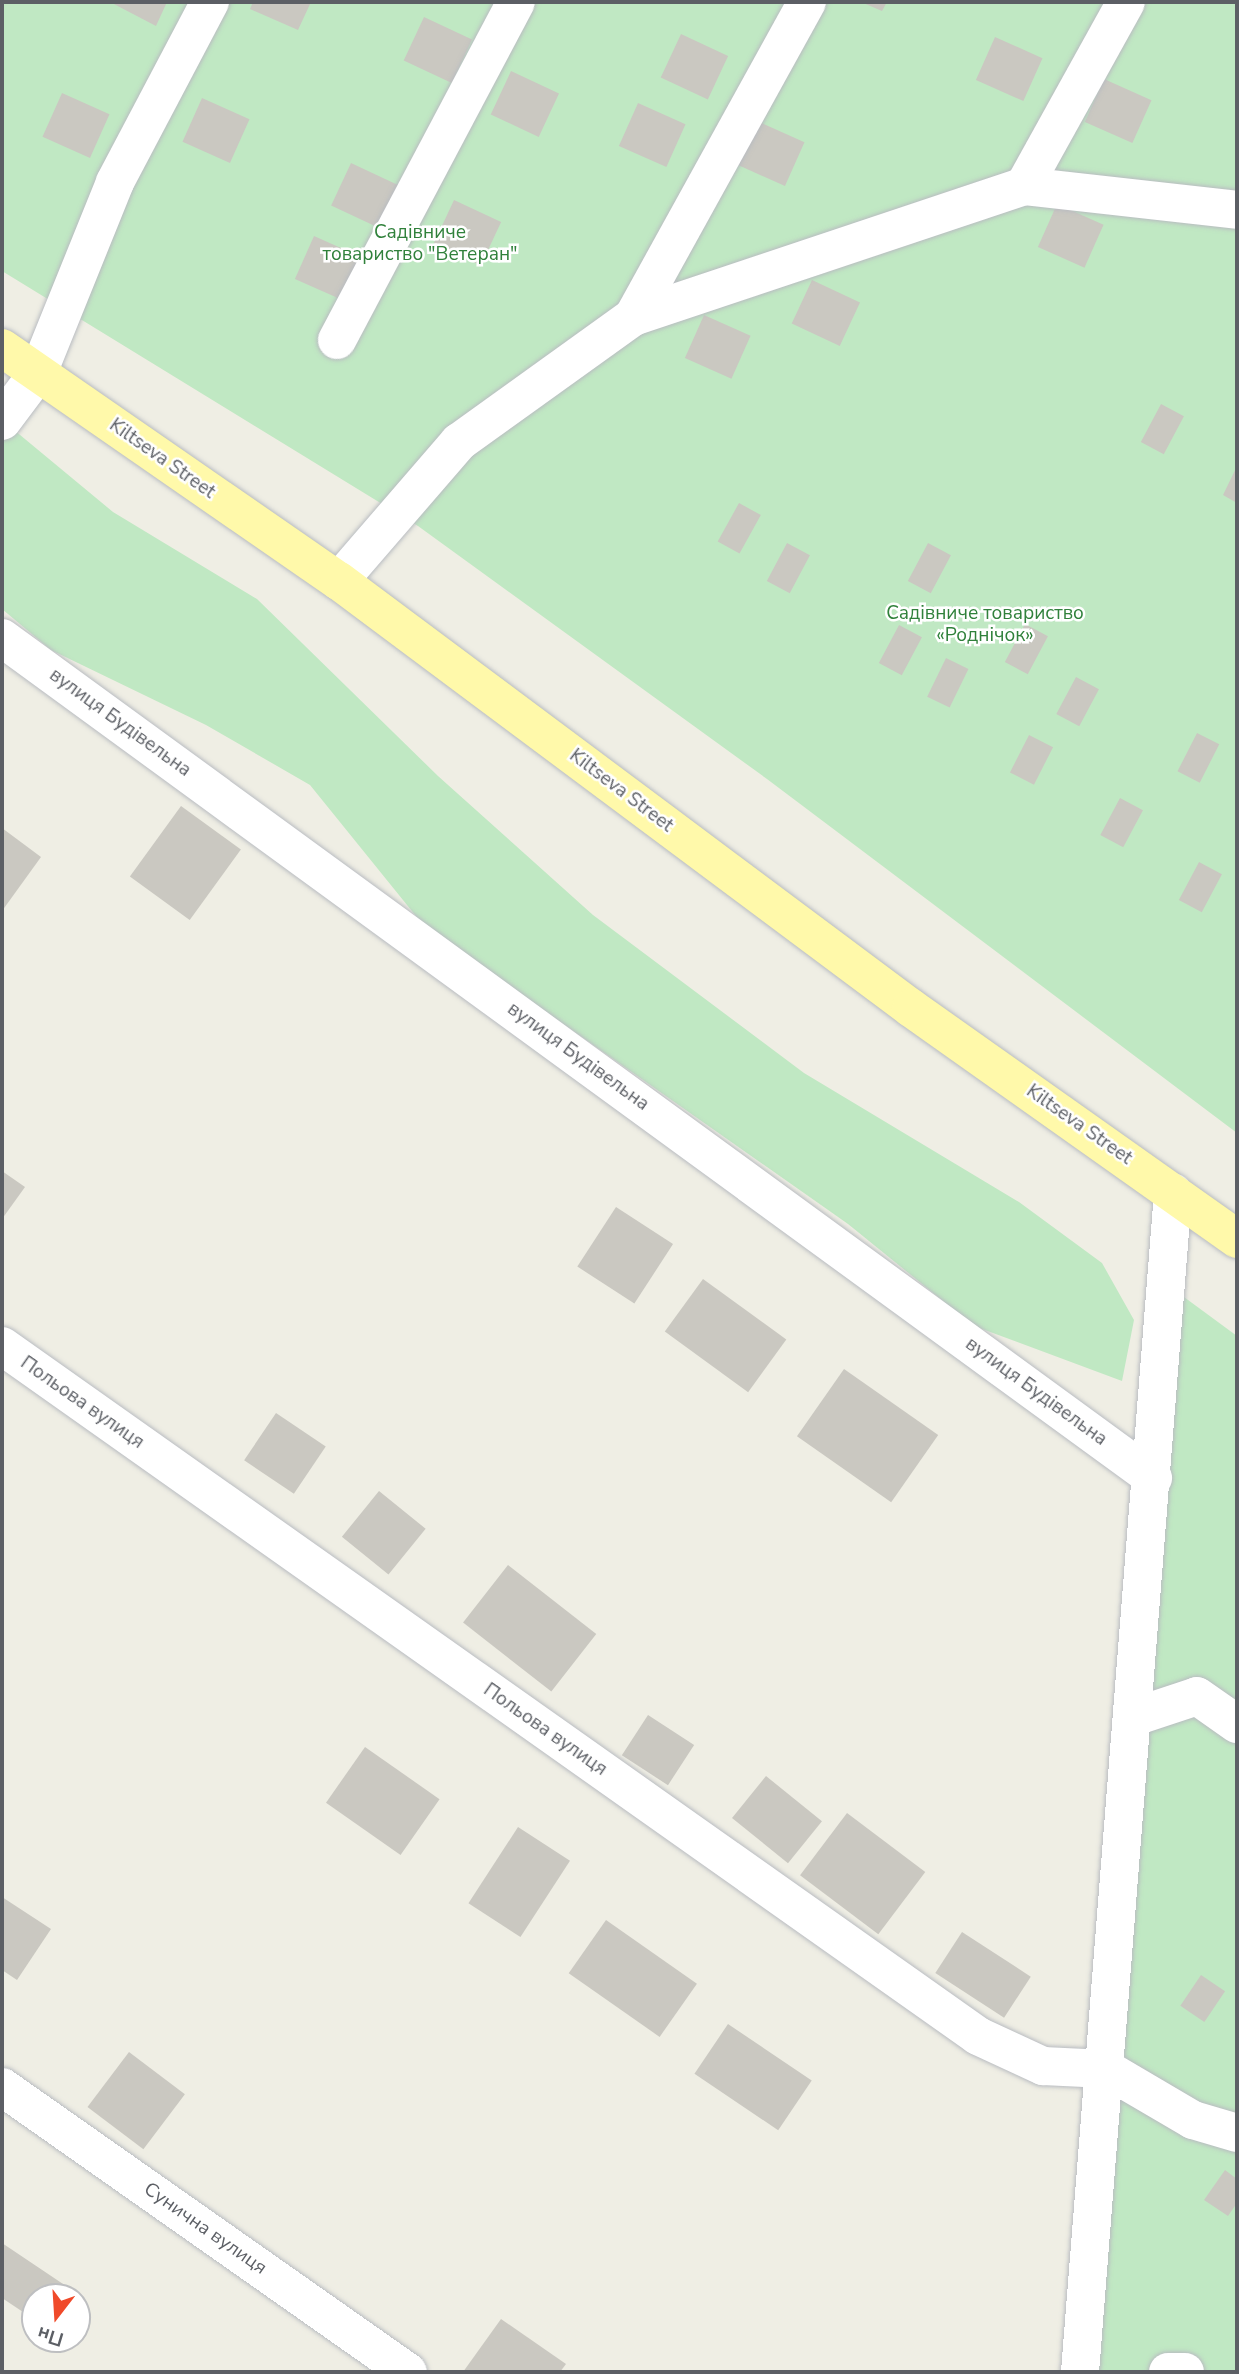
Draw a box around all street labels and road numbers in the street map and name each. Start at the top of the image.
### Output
street label: Kiltseva Street [105,414,219,504]
street label: вулиця Будівельна [45,664,195,782]
street label: Kiltseva Street [565,745,677,837]
street label: вулиця Будівельна [503,998,653,1116]
street label: Kiltseva Street [1022,1080,1136,1170]
street label: вулиця Будівельна [961,1333,1111,1451]
street label: Польова вулиця [16,1352,148,1454]
street label: Польова вулиця [479,1679,611,1781]
street label: Сунична вулиця [139,2178,271,2280]

